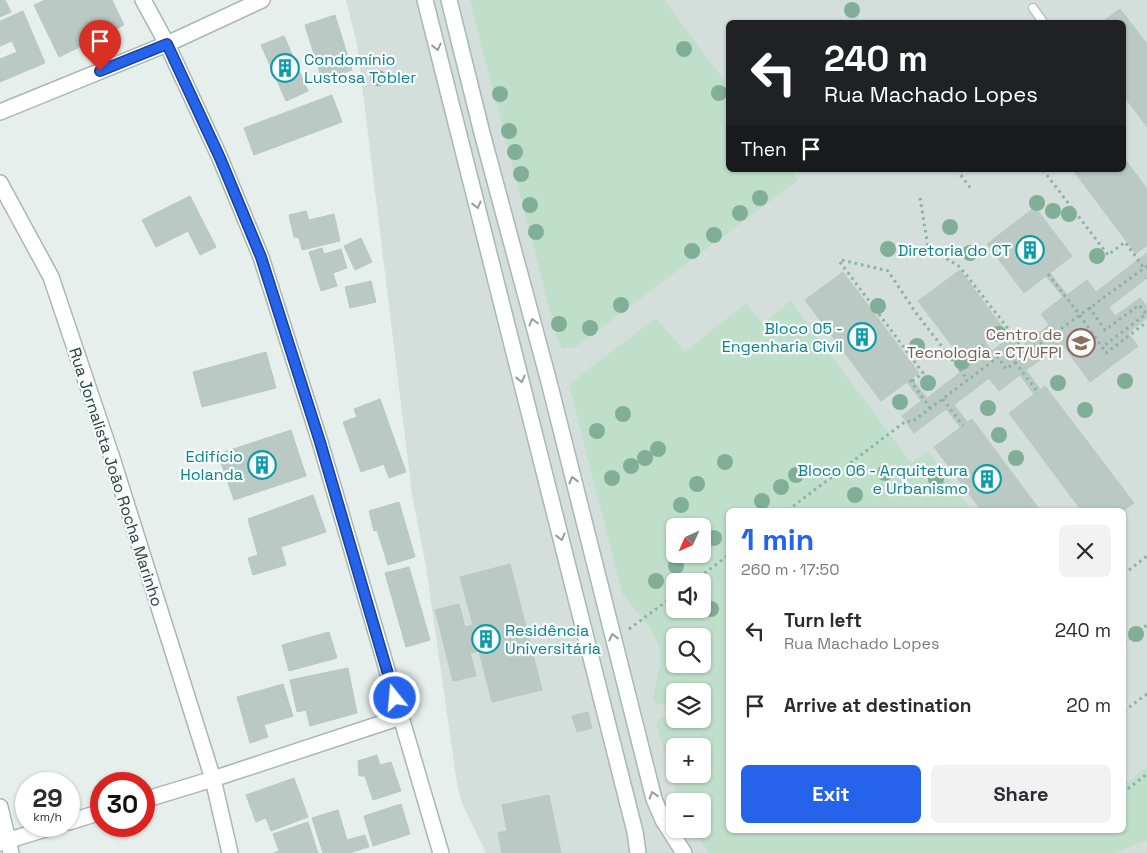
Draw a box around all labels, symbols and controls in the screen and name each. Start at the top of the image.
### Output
pin [79,20,121,71]
icon: arrive [86,27,114,55]
text: 240 m [824,37,928,81]
icon: left [741,40,806,105]
one-way arrow [431,43,442,52]
place label: Condomínio Lustosa Tobler [304,49,416,88]
building icon: Condomínio Lustosa Tobler [270,53,300,83]
text: Rua Machado Lopes [824,80,1038,108]
icon: arrive [797,135,825,163]
text: Then [741,137,787,162]
one-way arrow [471,200,482,209]
building icon: Diretoria do CT [1015,235,1045,265]
place label: Diretoria do CT [898,240,1011,261]
place label: Bloco 05 - Engenharia Civil [722,318,843,357]
one-way arrow [528,319,538,327]
building icon: Bloco 05 - Engenharia Civil [847,322,877,352]
place label: Centro de Tecnologia - CT/UFPI [907,324,1062,363]
school or university icon: Centro de Tecnologia - CT/UFPI [1066,328,1096,358]
street label: Rua Jornalista João Rocha Marinho [64,345,168,609]
one-way arrow [515,375,526,384]
place label: Edifício Holanda [180,446,243,485]
building icon: Edifício Holanda [247,450,277,480]
place label: Bloco 06 - Arquitetura e Urbanismo [797,460,968,499]
building icon: Bloco 06 - Arquitetura e Urbanismo [972,464,1002,494]
one-way arrow [568,475,579,484]
north arrow [666,518,711,562]
map controls [666,518,711,838]
text: 1 min [741,520,814,559]
button: close [1059,525,1111,577]
one-way arrow [555,532,566,541]
text: 260 m · 17:50 [741,559,839,580]
button: sound [666,573,711,618]
text: Turn left [784,608,862,633]
icon: left [741,617,769,645]
text: 240 m [1055,618,1111,643]
place label: Residência Universitária [505,620,601,659]
building icon: Residência Universitária [471,624,501,654]
button: search [666,628,711,673]
one-way arrow [608,633,619,642]
text: Rua Machado Lopes [784,633,939,654]
position arrow [368,671,420,723]
button: layers [666,683,711,728]
icon: arrive [741,692,769,720]
text: Arrive at destination [784,693,972,718]
text: 20 m [1066,693,1111,718]
button: + [666,738,711,783]
button: Exit [741,765,921,823]
button: Share [931,765,1111,823]
speed limit sign: 30 [90,772,155,837]
text: 29 [32,782,63,814]
one-way arrow [649,791,659,799]
button: − [666,793,711,838]
text: km/h [33,809,62,825]

